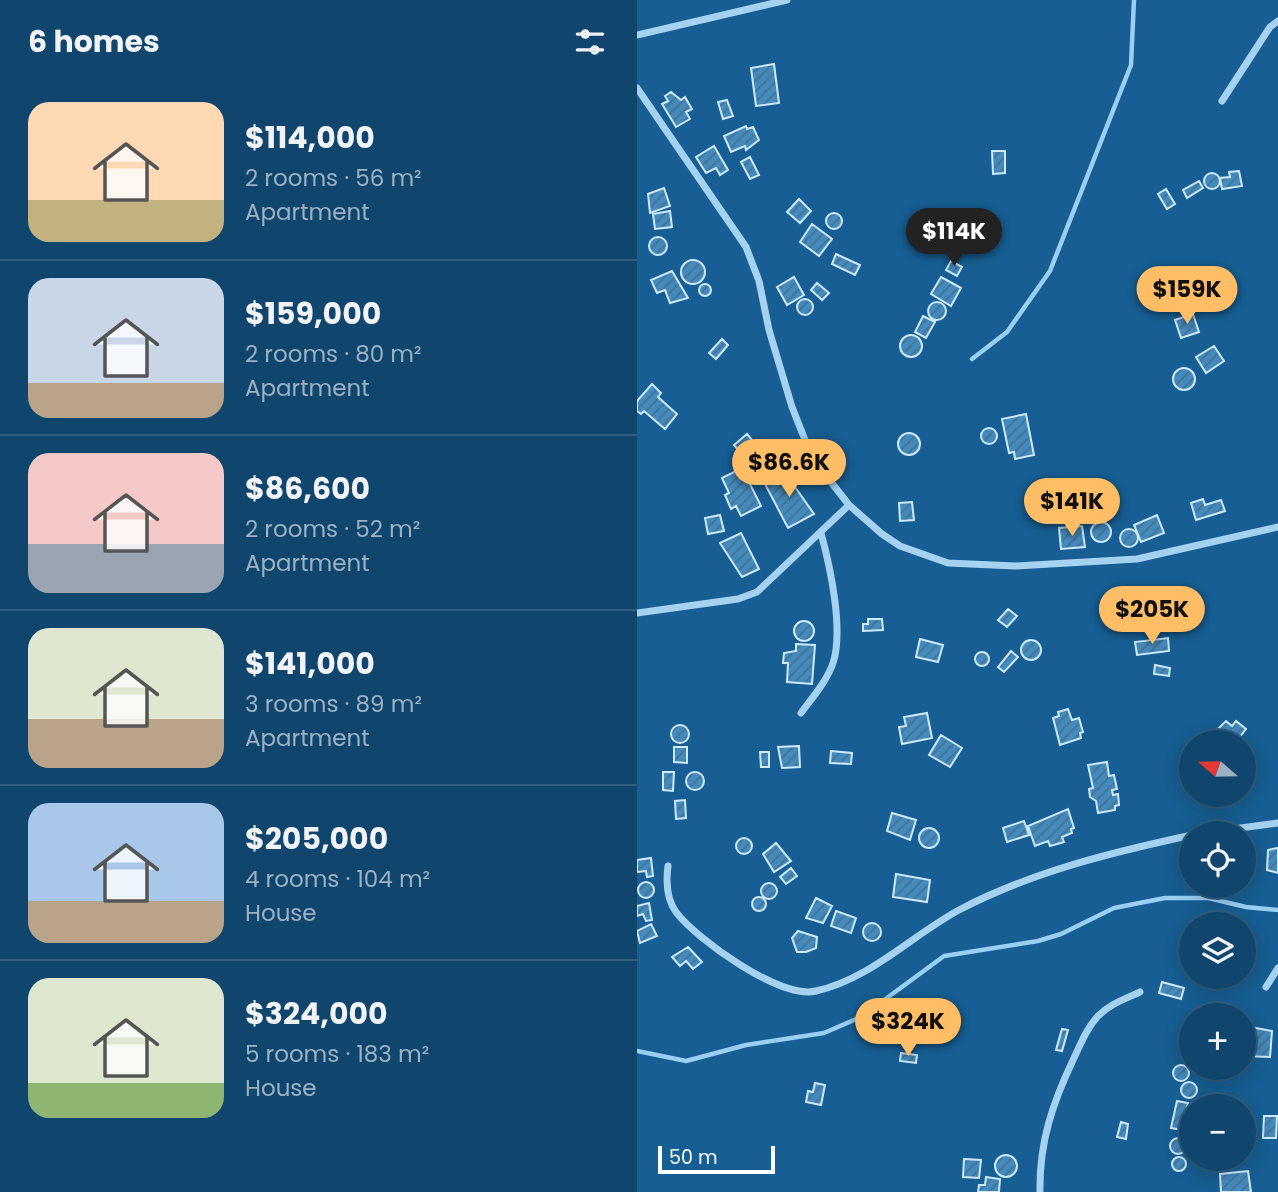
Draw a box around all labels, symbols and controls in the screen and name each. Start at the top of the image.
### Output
text: 6 homes [28,20,160,63]
icon: filters [571,23,609,61]
text: $114,000 [245,116,375,159]
icon: home [84,130,168,214]
text: 2 rooms · 56 m² [245,162,422,194]
text: Apartment [245,196,370,228]
pin: $114K [905,208,1003,268]
text: $114K [922,215,986,247]
pin: $159K [1138,266,1236,326]
text: $159K [1153,273,1221,305]
text: $159,000 [245,292,381,335]
icon: home [84,306,168,390]
text: 2 rooms · 80 m² [245,338,422,370]
text: Apartment [245,372,370,404]
pin: $86.6K [732,440,846,499]
text: $86.6K [748,446,830,478]
text: $86,600 [245,467,370,510]
pin: $141K [1023,478,1121,538]
icon: home [84,481,168,565]
text: $141K [1040,485,1104,517]
text: 2 rooms · 52 m² [245,513,420,545]
text: Apartment [245,547,370,579]
pin: $205K [1103,586,1201,646]
text: $205K [1115,593,1189,625]
text: $141,000 [245,642,375,685]
icon: home [84,656,168,740]
text: 3 rooms · 89 m² [245,688,422,720]
text: Apartment [245,722,370,754]
north arrow [1179,730,1257,807]
map controls [1179,730,1256,1171]
text: $205,000 [245,817,388,860]
button: locate [1179,821,1256,898]
icon: home [84,831,168,915]
text: 4 rooms · 104 m² [245,863,430,895]
text: House [245,897,317,929]
button: layers [1179,912,1256,989]
text: $324,000 [245,992,388,1035]
pin: $324K [859,998,957,1058]
button: + [1179,1003,1256,1080]
text: $324K [871,1005,945,1037]
icon: home [84,1006,168,1090]
text: 5 rooms · 183 m² [245,1038,429,1070]
text: House [245,1072,317,1104]
button: − [1179,1094,1256,1171]
scale bar [658,1143,775,1175]
text: 50 m [669,1144,718,1171]

